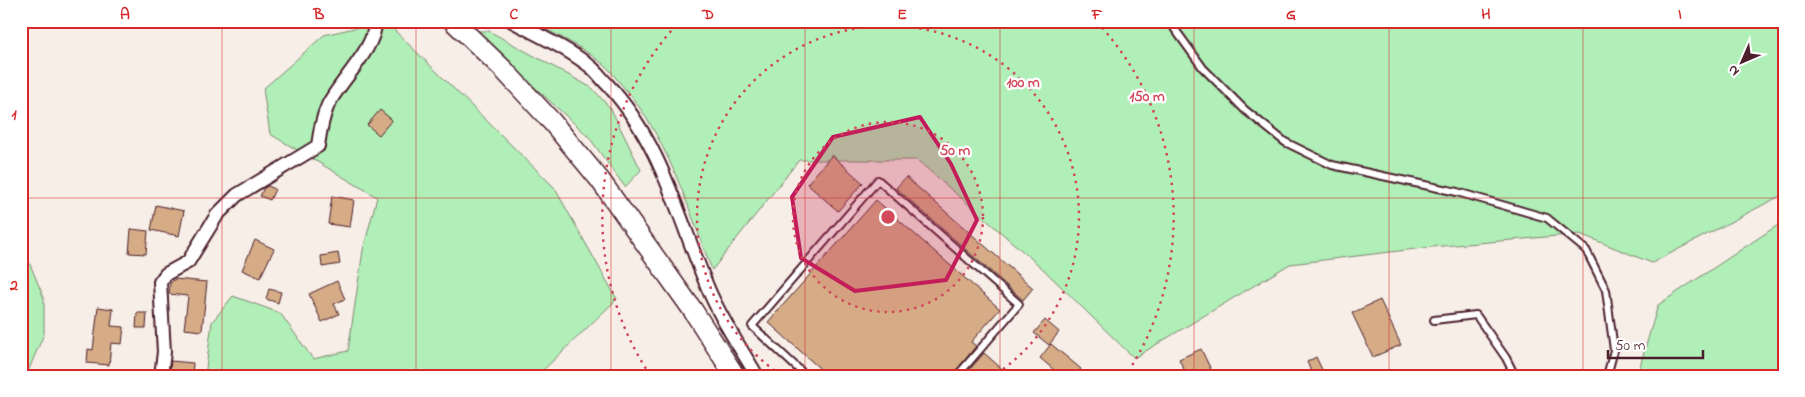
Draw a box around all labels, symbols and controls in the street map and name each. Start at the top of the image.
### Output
text: A [120,3,130,27]
text: B [313,3,325,27]
text: C [510,3,519,27]
text: D [701,3,714,27]
text: E [897,3,907,27]
text: F [1091,3,1103,27]
text: G [1286,3,1296,27]
text: H [1481,3,1491,27]
text: I [1678,3,1682,27]
north arrow [1718,38,1768,88]
text: N [1723,59,1745,81]
text: 100 m [1006,72,1040,94]
text: 150 m [1129,86,1165,108]
text: 1 [11,103,17,127]
text: 50 m [940,140,971,162]
centre of rings [879,208,897,226]
text: 2 [9,274,18,298]
scale bar [1608,327,1702,359]
text: 50 m [1615,335,1646,357]

